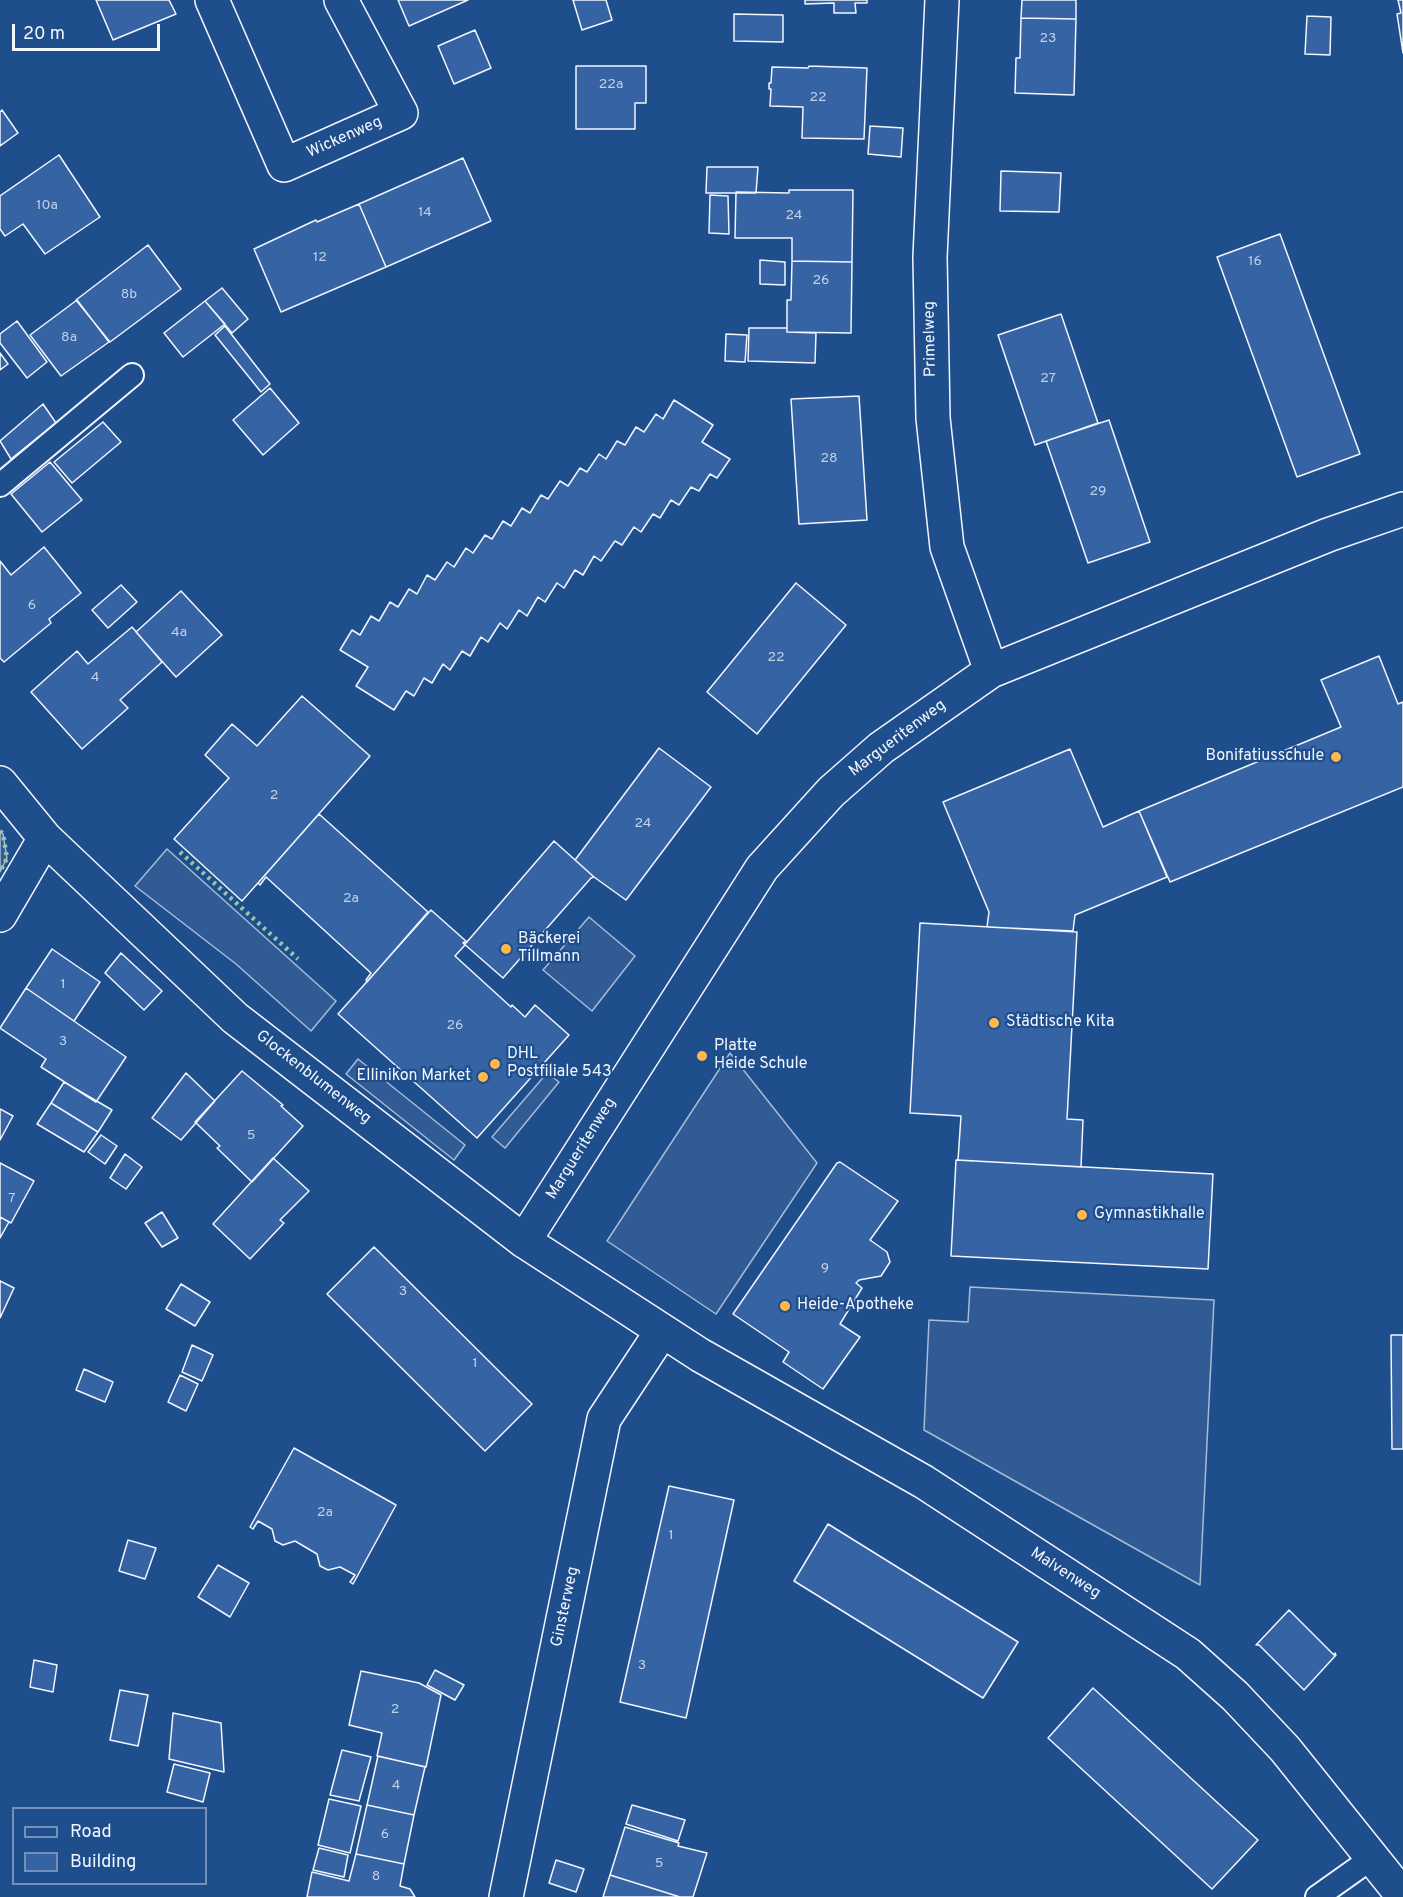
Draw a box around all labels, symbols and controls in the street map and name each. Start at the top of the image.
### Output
scale bar [15,12,164,50]
text: 20 m [23,23,65,46]
house number: 23 [1040,31,1056,47]
house number: 22a [599,77,623,93]
house number: 22 [809,90,827,106]
street label: Wickenweg [304,113,386,163]
house number: 10a [36,198,58,214]
house number: 14 [418,205,432,221]
house number: 24 [785,208,803,224]
house number: 12 [313,250,327,266]
house number: 16 [1248,254,1262,270]
house number: 26 [813,273,829,289]
house number: 8b [121,287,137,303]
street label: Primelweg [921,301,941,377]
house number: 8a [61,330,77,346]
house number: 27 [1040,371,1056,387]
house number: 28 [820,451,838,467]
house number: 29 [1090,484,1106,500]
house number: 6 [28,598,36,614]
house number: 4a [171,625,187,641]
house number: 22 [767,650,785,666]
house number: 4 [91,670,99,686]
street label: Margueritenweg [846,696,950,782]
place label: Bonifatiusschule [1206,747,1324,767]
marker: Bonifatiusschule [1329,750,1343,764]
house number: 2 [270,788,278,804]
house number: 24 [634,816,652,832]
house number: 2a [343,891,359,907]
place label: Bäckerei Tillmann [518,930,580,968]
marker: Bäckerei Tillmann [499,942,513,956]
house number: 1 [60,977,66,993]
place label: Städtische Kita [1006,1013,1114,1033]
marker: Städtische Kita [987,1016,1001,1030]
house number: 26 [447,1018,463,1034]
street label: Glockenblumenweg [252,1027,374,1129]
house number: 3 [59,1034,67,1050]
place label: Platte Heide Schule [714,1037,807,1075]
place label: DHL Postfiliale 543 [507,1045,612,1083]
marker: Platte Heide Schule [695,1049,709,1063]
marker: DHL Postfiliale 543 [488,1057,502,1071]
place label: Ellinikon Market [357,1067,471,1087]
marker: Ellinikon Market [476,1070,490,1084]
street label: Margueritenweg [543,1095,621,1203]
house number: 5 [247,1128,255,1144]
house number: 7 [8,1191,16,1207]
place label: Gymnastikhalle [1094,1205,1205,1225]
marker: Gymnastikhalle [1075,1208,1089,1222]
house number: 9 [821,1261,829,1277]
house number: 3 [399,1284,407,1300]
place label: Heide-Apotheke [797,1296,914,1316]
marker: Heide-Apotheke [778,1299,792,1313]
house number: 1 [472,1356,478,1372]
house number: 2a [317,1505,333,1521]
house number: 1 [668,1528,674,1544]
street label: Malvenweg [1026,1544,1104,1604]
street label: Ginsterweg [548,1565,584,1649]
house number: 3 [638,1658,646,1674]
house number: 2 [391,1702,399,1718]
house number: 4 [392,1778,400,1794]
legend [12,1807,207,1885]
text: Road [70,1821,112,1844]
house number: 6 [381,1827,389,1843]
text: Building [70,1851,136,1874]
house number: 5 [655,1856,663,1872]
house number: 8 [372,1869,380,1885]

